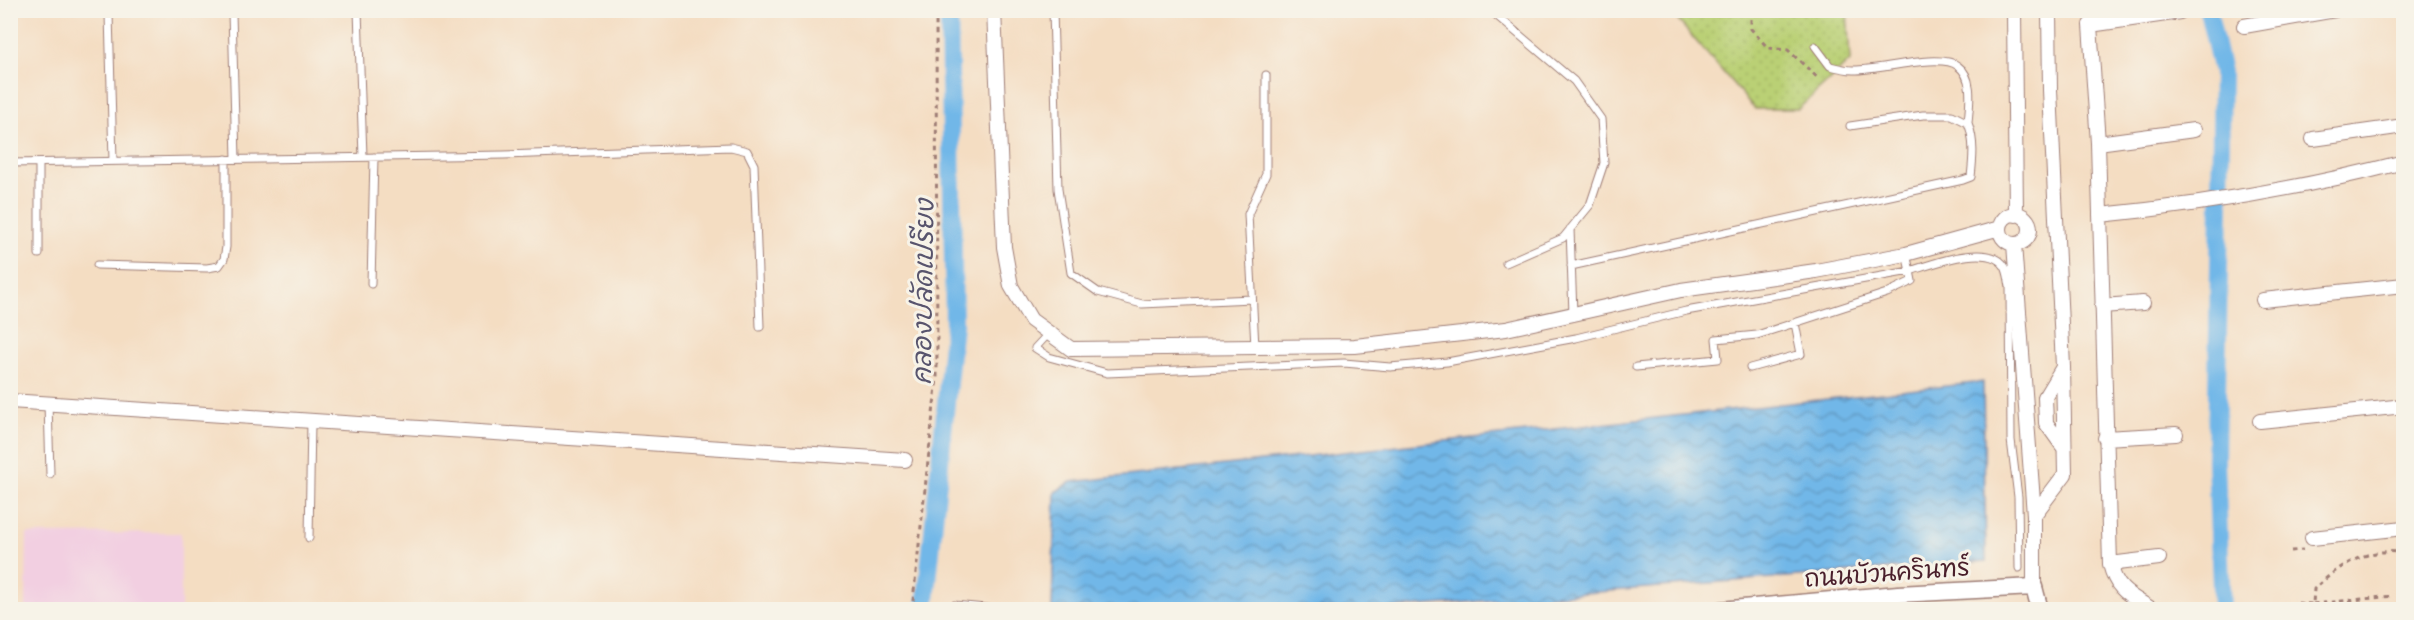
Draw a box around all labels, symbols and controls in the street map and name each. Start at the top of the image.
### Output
water label: คลองปลัดเปรียง [905,197,942,385]
street label: ถนนบัวนครินทร์ [1803,551,1971,594]

